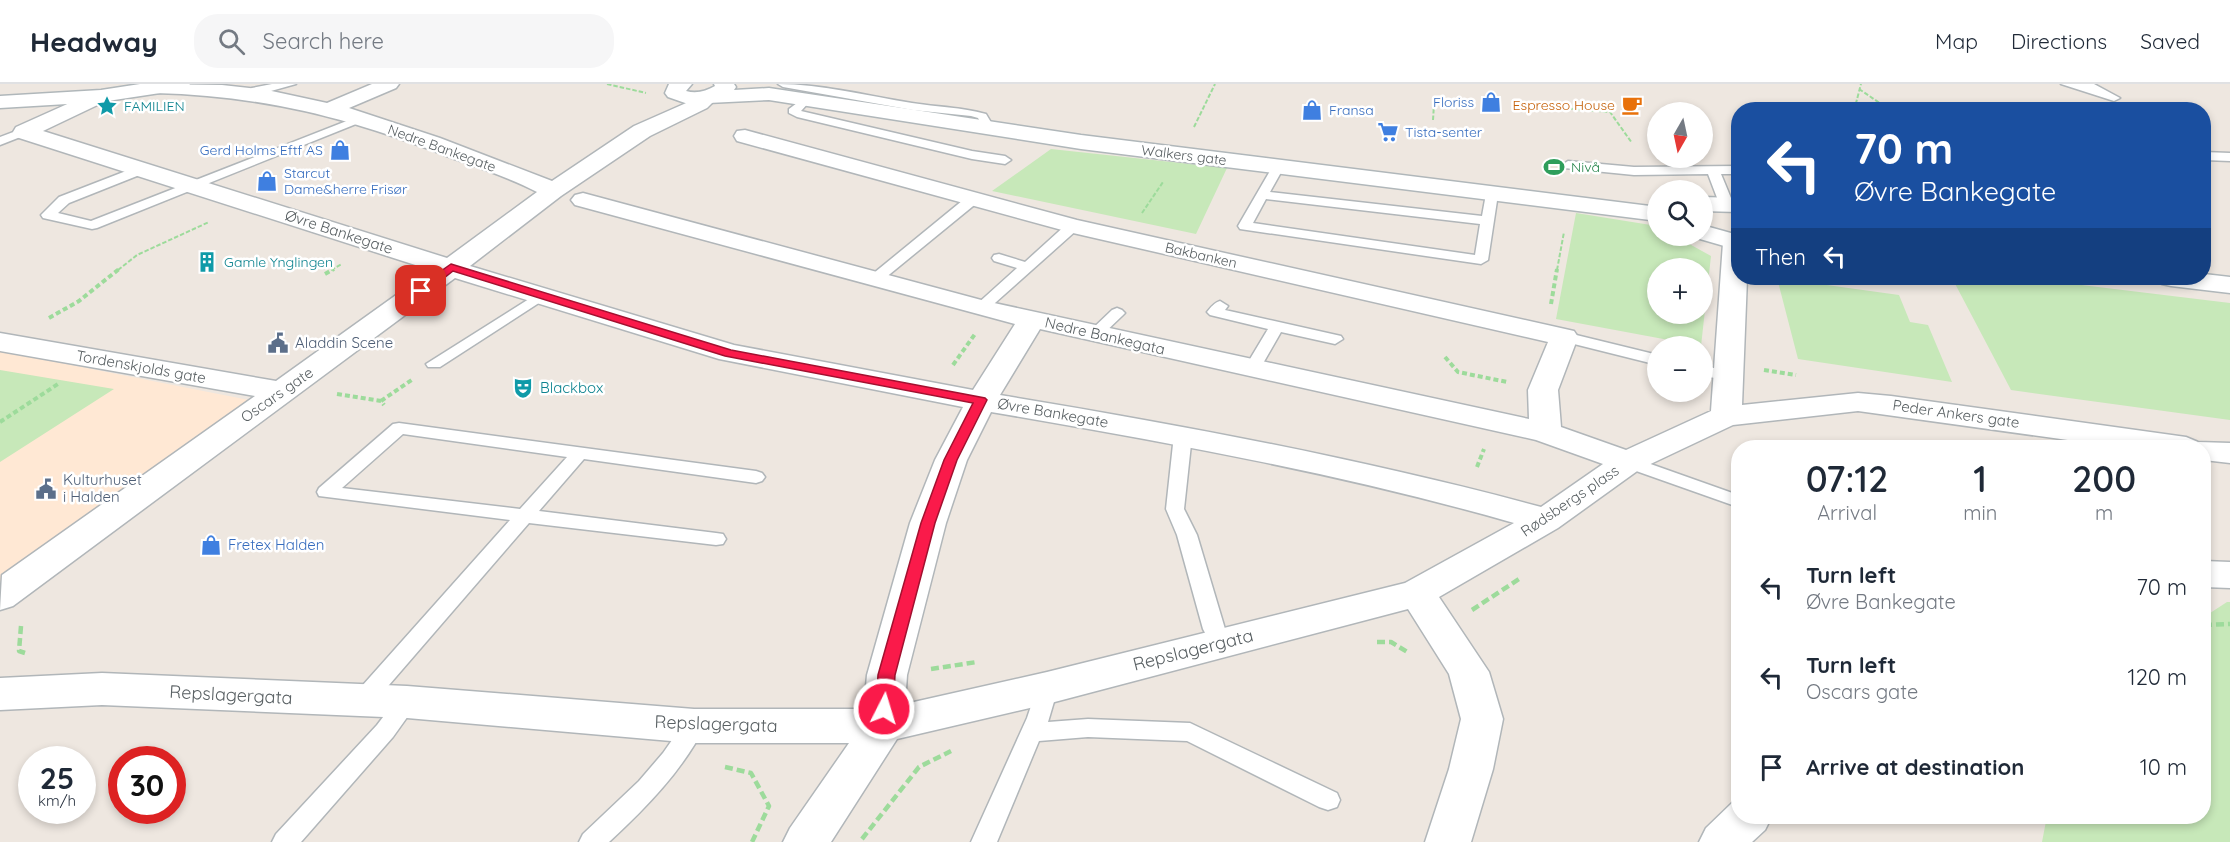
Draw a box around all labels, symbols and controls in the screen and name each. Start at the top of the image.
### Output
search box [194,14,614,68]
text: Headway [30,24,158,59]
icon: search [215,25,248,58]
text: Search here [263,27,384,55]
text: Map [1935,28,1978,54]
text: Directions [2011,28,2107,54]
text: Saved [2140,28,2200,54]
shop icon: Floriss [1479,90,1503,114]
place label: Floriss [1433,93,1474,111]
cafe icon: Espresso House [1620,93,1644,117]
place icon: FAMILIEN [95,94,119,118]
place label: Espresso House [1513,96,1615,114]
place label: FAMILIEN [124,97,185,115]
shop icon: Fransa [1300,98,1324,122]
place label: Fransa [1329,101,1374,119]
north arrow [1647,102,1713,168]
map controls [1647,102,1713,402]
street label: Nedre Bankegate [385,120,499,176]
supermarket icon: Tista-senter [1376,120,1400,144]
text: 70 m [1854,122,1953,175]
place label: Tista-senter [1405,123,1483,141]
icon: left [1755,126,1833,204]
shop icon: Gerd Holms Eftf AS [328,138,352,162]
place label: Gerd Holms Eftf AS [200,141,323,159]
street label: Walkers gate [1140,141,1228,169]
sports icon: Nivå [1542,155,1566,179]
place label: Nivå [1571,158,1600,176]
place label: Starcut Dame&herre Frisør [284,164,408,198]
shop icon: Starcut Dame&herre Frisør [255,169,279,193]
text: Øvre Bankegate [1854,174,2056,208]
button: search [1647,180,1713,246]
street label: Øvre Bankegate [283,205,396,258]
street label: Bakbanken [1163,238,1239,272]
icon: left [1818,240,1851,273]
text: Then [1755,243,1806,271]
building icon: Gamle Ynglingen [195,250,219,274]
place label: Gamle Ynglingen [224,253,333,271]
button: + [1647,258,1713,324]
pin [395,265,446,316]
icon: arrive [404,274,437,307]
street label: Nedre Bankegata [1043,312,1167,359]
public building icon: Aladdin Scene [266,331,290,355]
place label: Aladdin Scene [295,333,393,352]
button: − [1647,336,1713,402]
street label: Tordenskjolds gate [75,346,207,387]
street label: Oscars gate [237,363,317,427]
theatre icon: Blackbox [511,376,535,400]
place label: Blackbox [540,378,603,397]
street label: Øvre Bankegate [996,393,1110,432]
street label: Peder Ankers gate [1891,395,2021,432]
text: 07:12 [1806,456,1888,501]
text: 1 [1973,456,1987,501]
text: 200 [2072,456,2136,501]
street label: Rødsbergs plass [1517,461,1622,540]
place label: Kulturhuset i Halden [63,470,142,506]
public building icon: Kulturhuset i Halden [34,477,58,501]
text: Arrival [1817,500,1877,525]
text: min [1963,500,1997,525]
text: m [2095,500,2113,525]
shop icon: Fretex Halden [199,533,223,557]
place label: Fretex Halden [228,535,324,554]
text: Turn left [1806,561,1896,589]
icon: left [1755,571,1788,604]
text: 70 m [2137,573,2187,601]
text: Øvre Bankegate [1806,589,1956,614]
street label: Repslagergata [1130,623,1255,676]
text: Turn left [1806,651,1896,679]
icon: left [1755,661,1788,694]
text: 120 m [2128,663,2187,691]
position arrow [852,677,916,741]
text: Oscars gate [1806,679,1918,704]
street label: Repslagergata [169,680,293,709]
street label: Repslagergata [654,710,778,737]
speed limit sign: 30 [108,746,186,824]
icon: arrive [1755,751,1788,784]
text: Arrive at destination [1806,753,2024,781]
text: 10 m [2140,753,2187,781]
text: 25 [40,759,74,797]
text: km/h [38,791,76,810]

